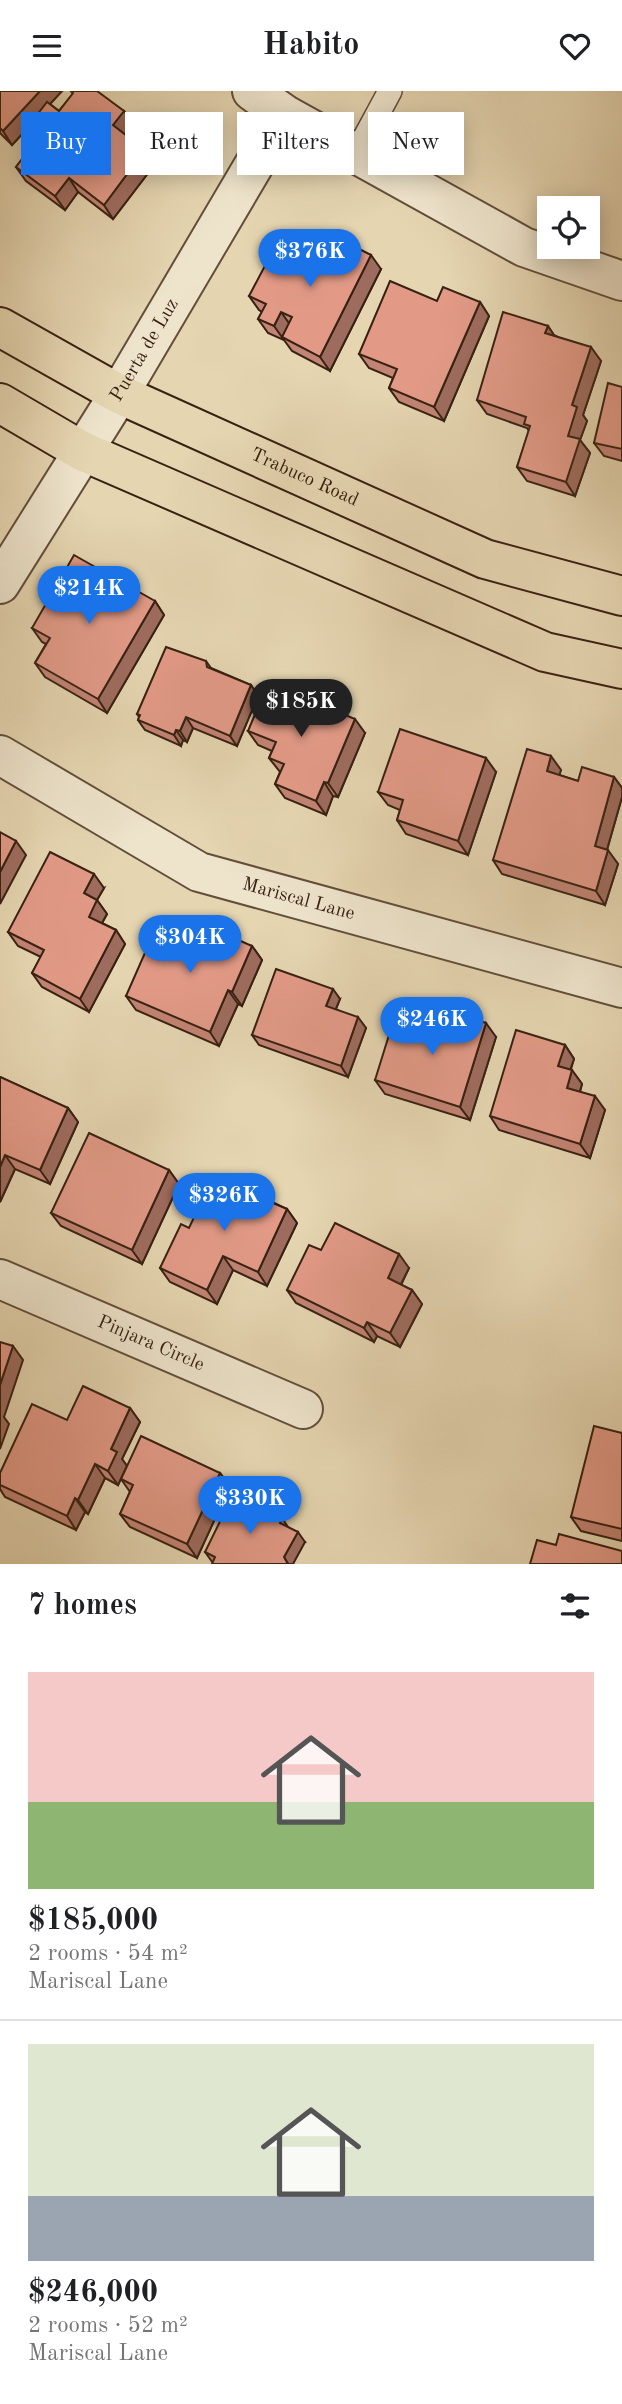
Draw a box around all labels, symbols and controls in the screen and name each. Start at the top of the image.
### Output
icon: menu [28,27,66,65]
icon: heart [556,27,594,65]
text: Habito [263,30,359,62]
chip: Buy [21,112,111,175]
chip: Rent [125,112,223,175]
chip: Filters [237,112,354,175]
chip: New [368,112,464,175]
map controls [537,196,600,259]
button: locate [537,196,600,259]
pin: $376K [261,229,359,289]
text: $376K [274,240,346,263]
street label: Puerta de Luz [107,295,182,405]
street label: Trabuco Road [248,445,361,510]
pin: $214K [40,567,138,626]
text: $214K [53,577,125,600]
pin: $185K [252,679,350,739]
text: $185K [265,690,337,713]
street label: Mariscal Lane [240,875,357,924]
pin: $304K [141,915,239,975]
text: $304K [154,926,226,949]
pin: $246K [383,997,481,1057]
text: $246K [396,1008,468,1031]
pin: $326K [175,1173,273,1233]
text: $326K [188,1184,260,1207]
street label: Pinjara Circle [94,1312,207,1375]
pin: $330K [201,1477,299,1536]
text: $330K [214,1487,286,1510]
icon: filters [556,1587,594,1625]
text: 7 homes [28,1591,137,1621]
icon: home [248,1717,374,1843]
text: $185,000 [28,1906,158,1936]
text: 2 rooms · 54 m² [28,1942,188,1965]
text: Mariscal Lane [28,1970,168,1993]
icon: home [248,2089,374,2215]
text: $246,000 [28,2278,158,2308]
text: 2 rooms · 52 m² [28,2314,188,2337]
text: Mariscal Lane [28,2342,168,2365]

